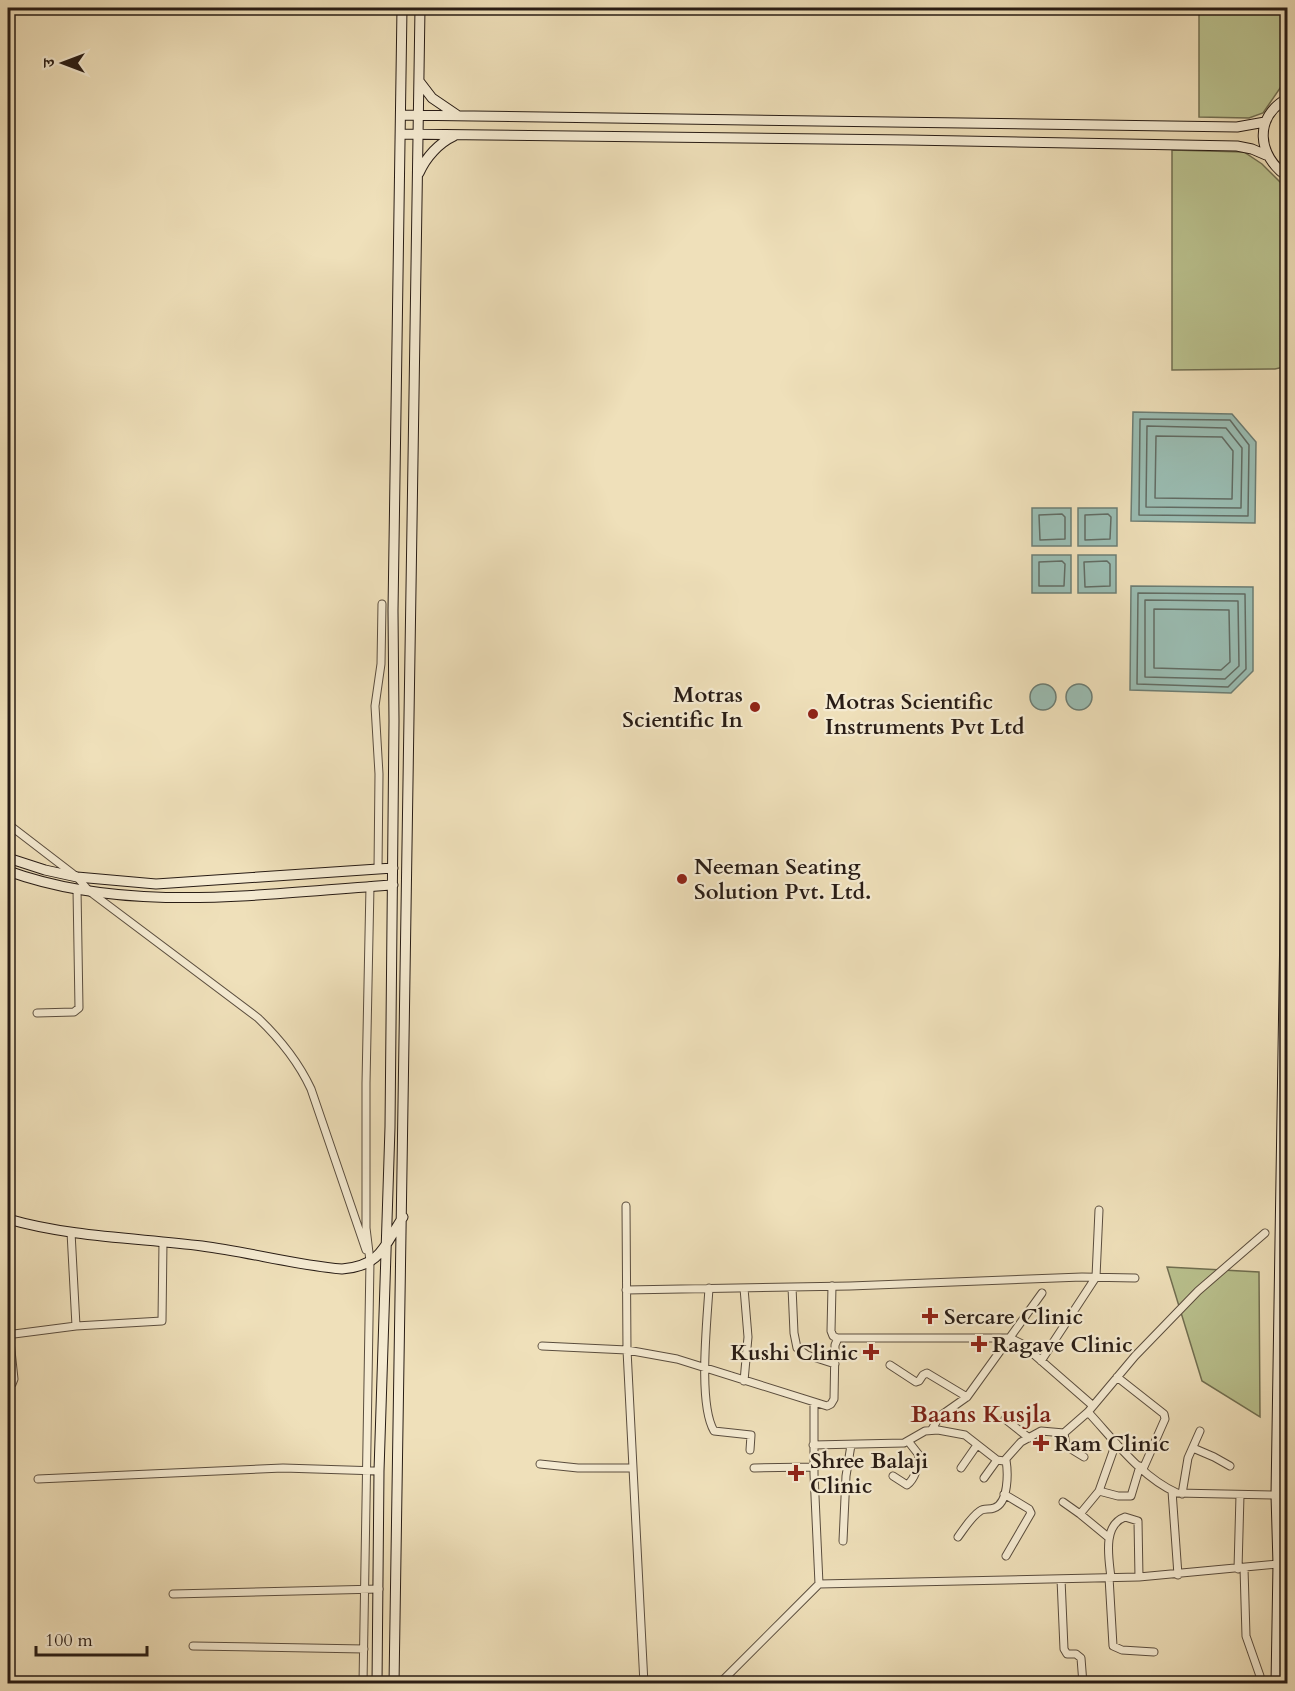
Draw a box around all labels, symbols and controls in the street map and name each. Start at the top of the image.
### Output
north arrow [33,33,93,93]
text: उ [38,57,60,68]
place label: Motras Scientific In [622,680,743,735]
place label: Motras Scientific Instruments Pvt Ltd [825,687,1025,742]
marker: Motras Scientific In [748,700,762,714]
marker: Motras Scientific Instruments Pvt Ltd [806,707,820,721]
place label: Neeman Seating Solution Pvt. Ltd. [694,852,871,907]
marker: Neeman Seating Solution Pvt. Ltd. [675,872,689,886]
place label: Sercare Clinic [944,1302,1083,1332]
marker: Sercare Clinic [921,1307,939,1325]
place label: Ragave Clinic [992,1330,1133,1360]
marker: Ragave Clinic [970,1335,988,1353]
place label: Kushi Clinic [730,1338,858,1368]
marker: Kushi Clinic [862,1343,880,1361]
district label: Baans Kusjla [911,1398,1052,1431]
place label: Ram Clinic [1054,1429,1170,1459]
marker: Ram Clinic [1032,1434,1050,1452]
place label: Shree Balaji Clinic [810,1446,928,1501]
marker: Shree Balaji Clinic [787,1464,805,1482]
scale bar [36,1619,147,1657]
text: 100 m [45,1628,93,1653]

